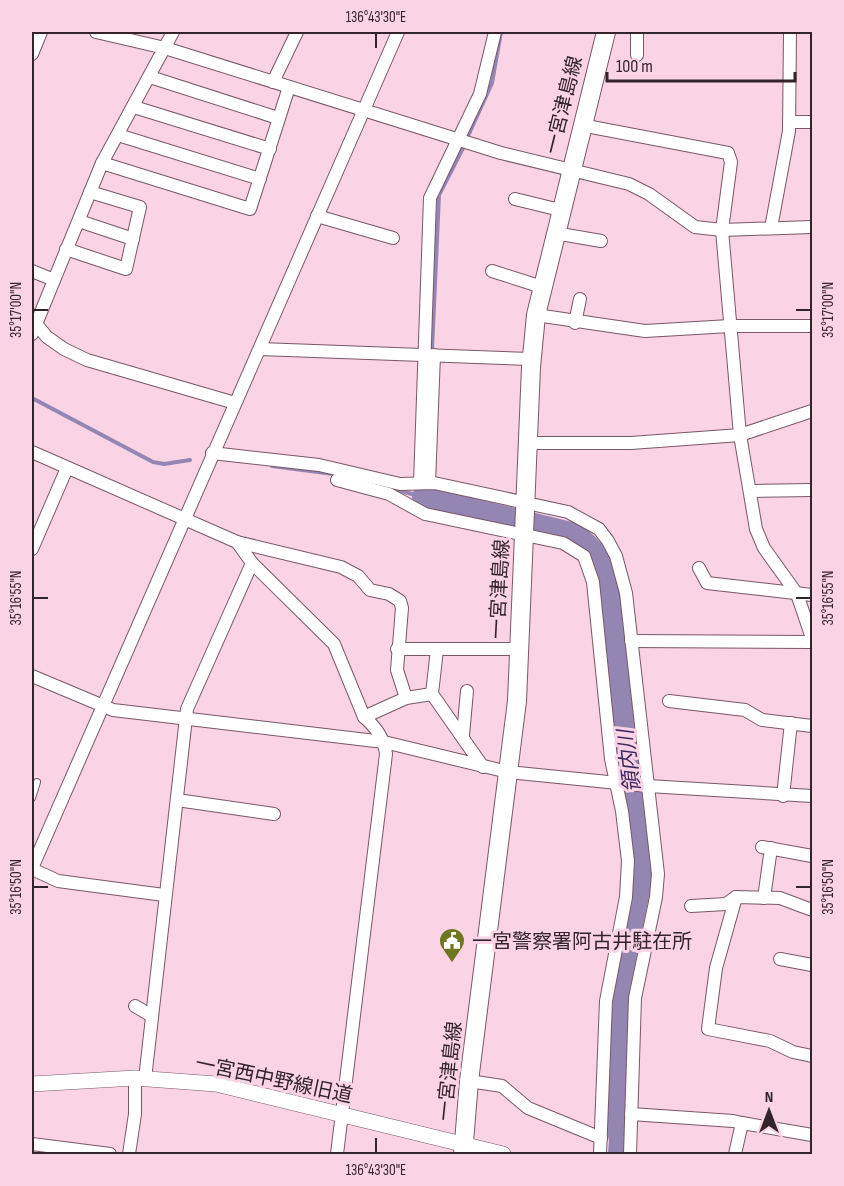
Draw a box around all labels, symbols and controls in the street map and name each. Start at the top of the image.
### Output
text: 136°43'30"E [346,8,406,27]
scale bar [607,45,794,83]
street label: 一宮津島線 [540,54,588,157]
text: 100 m [616,56,653,77]
text: 35°17'00"N [7,282,26,338]
text: 35°17'00"N [819,282,838,338]
street label: 一宮津島線 [485,538,515,640]
text: 35°16'55"N [7,570,26,626]
text: 35°16'55"N [819,570,838,626]
water label: 領内川 [613,726,646,794]
text: 35°16'50"N [7,859,26,915]
text: 35°16'50"N [819,859,838,915]
public building icon: 一宮警察署阿古井駐在所 [437,926,467,964]
place label: 一宮警察署阿古井駐在所 [472,930,692,954]
street label: 一宮津島線 [433,1020,467,1122]
street label: 一宮西中野線旧道 [193,1052,355,1108]
north arrow [739,1081,799,1141]
text: N [765,1088,773,1107]
text: 136°43'30"E [346,1161,406,1180]

